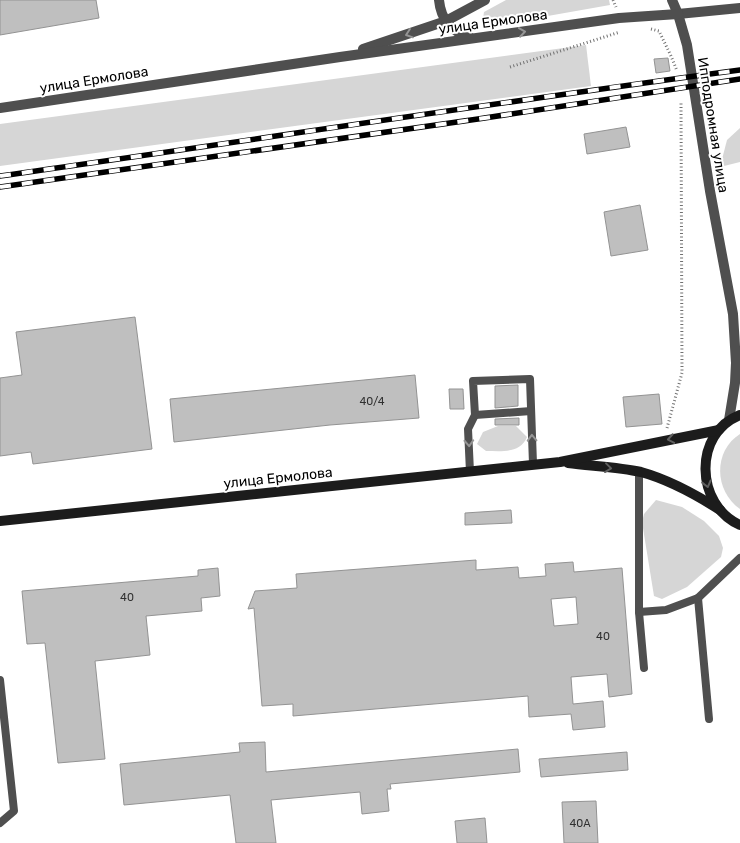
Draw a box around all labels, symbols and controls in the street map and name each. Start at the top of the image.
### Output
street label: улица Ермолова [437,6,549,38]
one-way arrow [405,28,414,38]
one-way arrow [518,28,526,38]
street label: Ипподромная улица [694,56,732,194]
street label: улица Ермолова [38,63,150,97]
house number: 40/4 [359,395,385,408]
one-way arrow [527,433,537,441]
one-way arrow [667,434,676,444]
one-way arrow [463,439,474,447]
one-way arrow [604,462,612,473]
street label: улица Ермолова [223,464,333,492]
one-way arrow [701,479,712,488]
house number: 40 [120,591,134,604]
house number: 40 [596,630,610,643]
house number: 40А [569,817,591,830]

